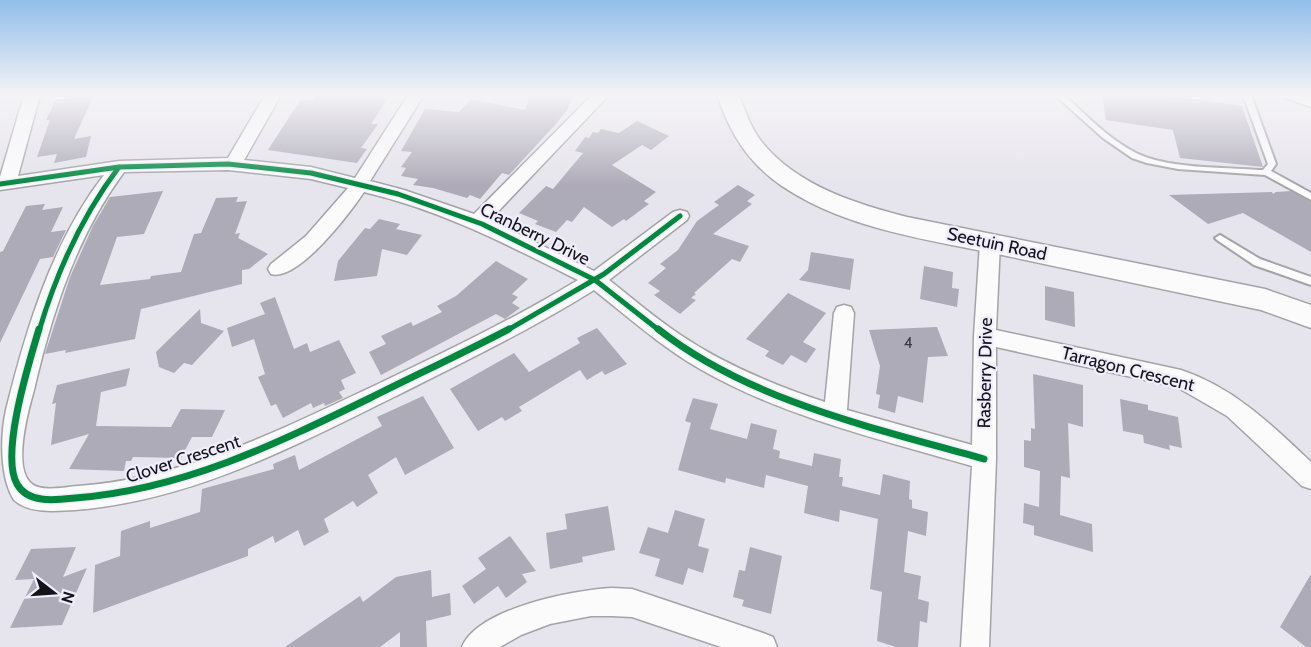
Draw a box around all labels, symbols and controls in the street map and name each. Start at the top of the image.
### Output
street label: Cranberry Drive [477,198,593,270]
street label: Seetuin Road [945,223,1049,265]
street label: Rasberry Drive [973,317,997,429]
house number: 4 [904,334,913,352]
street label: Tarragon Crescent [1059,342,1197,396]
street label: Clover Crescent [123,430,243,488]
north arrow [24,563,84,623]
text: N [57,589,79,605]

